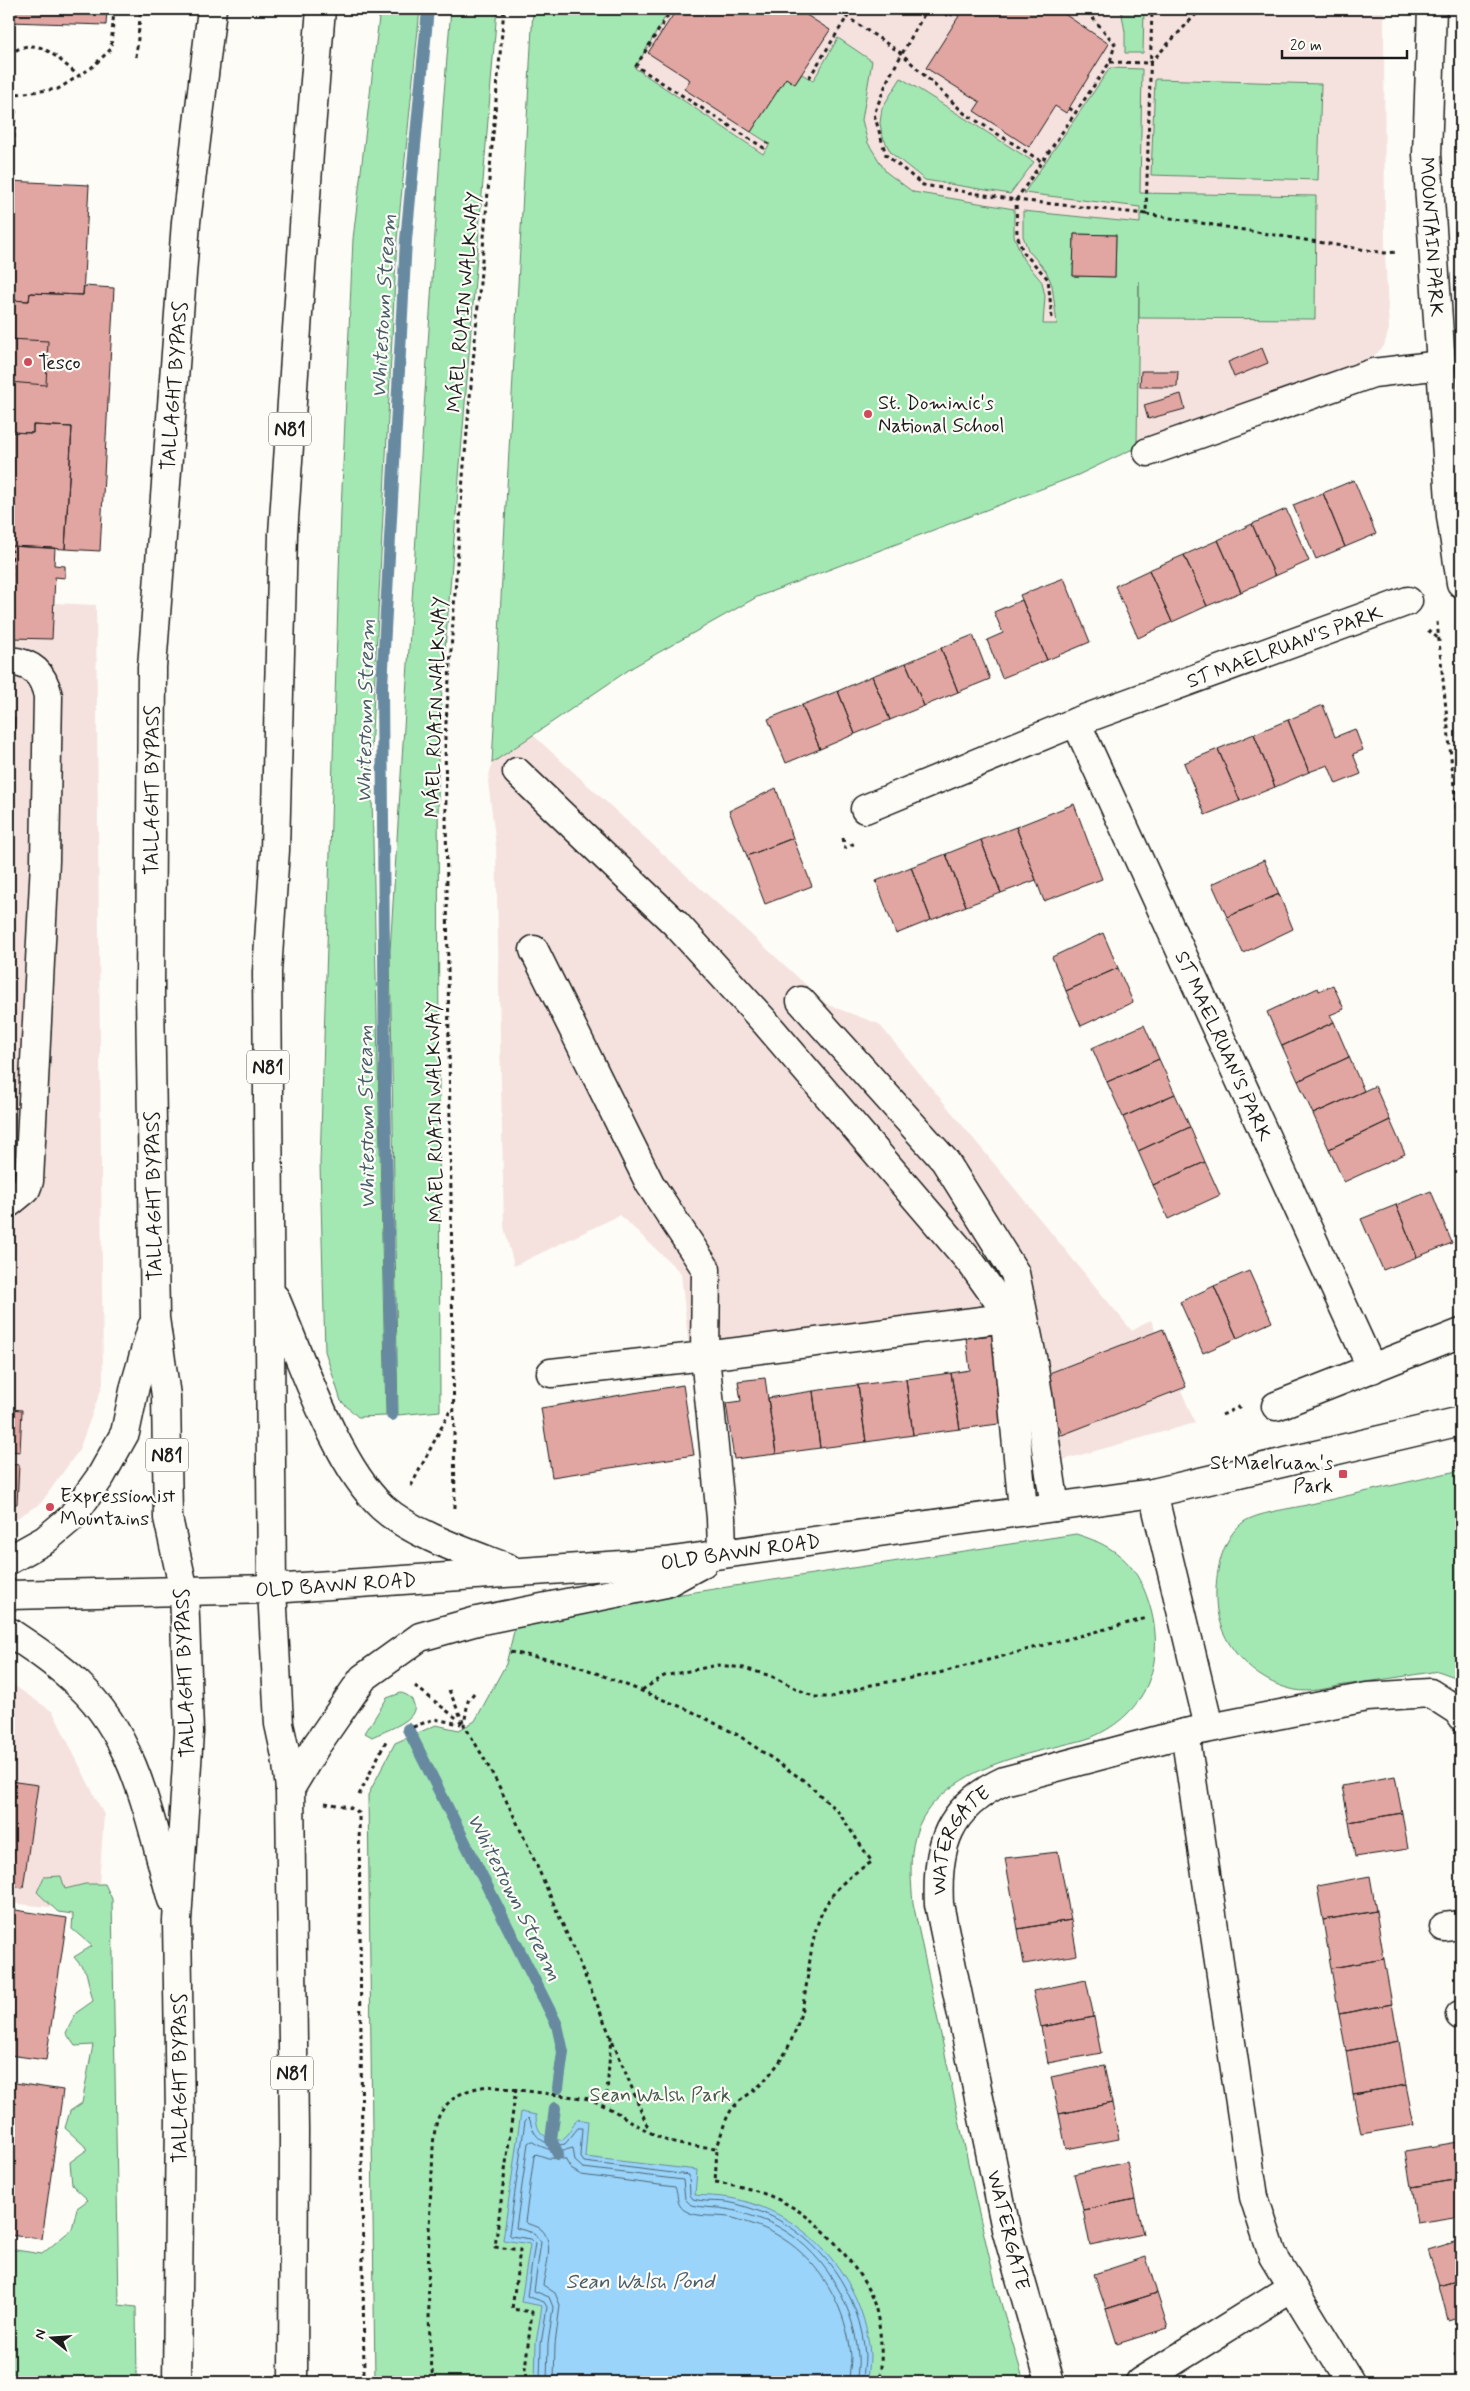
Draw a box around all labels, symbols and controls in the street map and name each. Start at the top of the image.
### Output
scale bar [1282,28,1408,60]
text: 20 m [1290,36,1322,56]
street label: MOUNTAIN PARK [1412,156,1450,318]
street label: MÁEL RUAIN WALKWAY [441,191,488,414]
water label: Whitestown Stream [365,213,403,399]
street label: TALLAGHT BYPASS [155,300,195,472]
place label: Tesco [38,350,81,377]
marker: Tesco [22,356,34,368]
place label: St. Dominic's National School [878,390,1004,440]
marker: St. Dominic's National School [862,408,874,420]
road number: N81 [269,412,311,446]
street label: MÁEL RUAIN WALKWAY [419,596,454,818]
street label: ST MAELRUAN'S PARK [1183,599,1386,695]
water label: Whitestown Stream [350,619,382,803]
street label: TALLAGHT BYPASS [139,705,167,875]
street label: ST MAELRUAN'S PARK [1168,947,1278,1146]
street label: MÁEL RUAIN WALKWAY [420,1001,451,1223]
water label: Whitestown Stream [351,1025,383,1209]
road number: N81 [247,1050,289,1084]
street label: TALLAGHT BYPASS [140,1111,169,1281]
road number: N81 [146,1438,188,1472]
place label: St Maelruan's Park [1210,1450,1333,1500]
marker: St Maelruan's Park [1337,1468,1349,1480]
place label: Expressionist Mountains [60,1483,175,1533]
marker: Expressionist Mountains [44,1501,56,1513]
street label: OLD BAWN ROAD [659,1528,822,1578]
street label: OLD BAWN ROAD [255,1567,417,1604]
street label: TALLAGHT BYPASS [169,1588,202,1758]
street label: WATERGATE [927,1780,996,1895]
water label: Whitestown Stream [460,1809,568,1986]
street label: TALLAGHT BYPASS [167,1993,194,2163]
road number: N81 [271,2056,313,2090]
park label: Sean Walsh Park [589,2082,731,2109]
street label: WATERGATE [980,2168,1035,2293]
water label: Sean Walsh Pond [566,2268,716,2296]
north arrow [28,2314,78,2364]
text: N [31,2327,50,2342]

